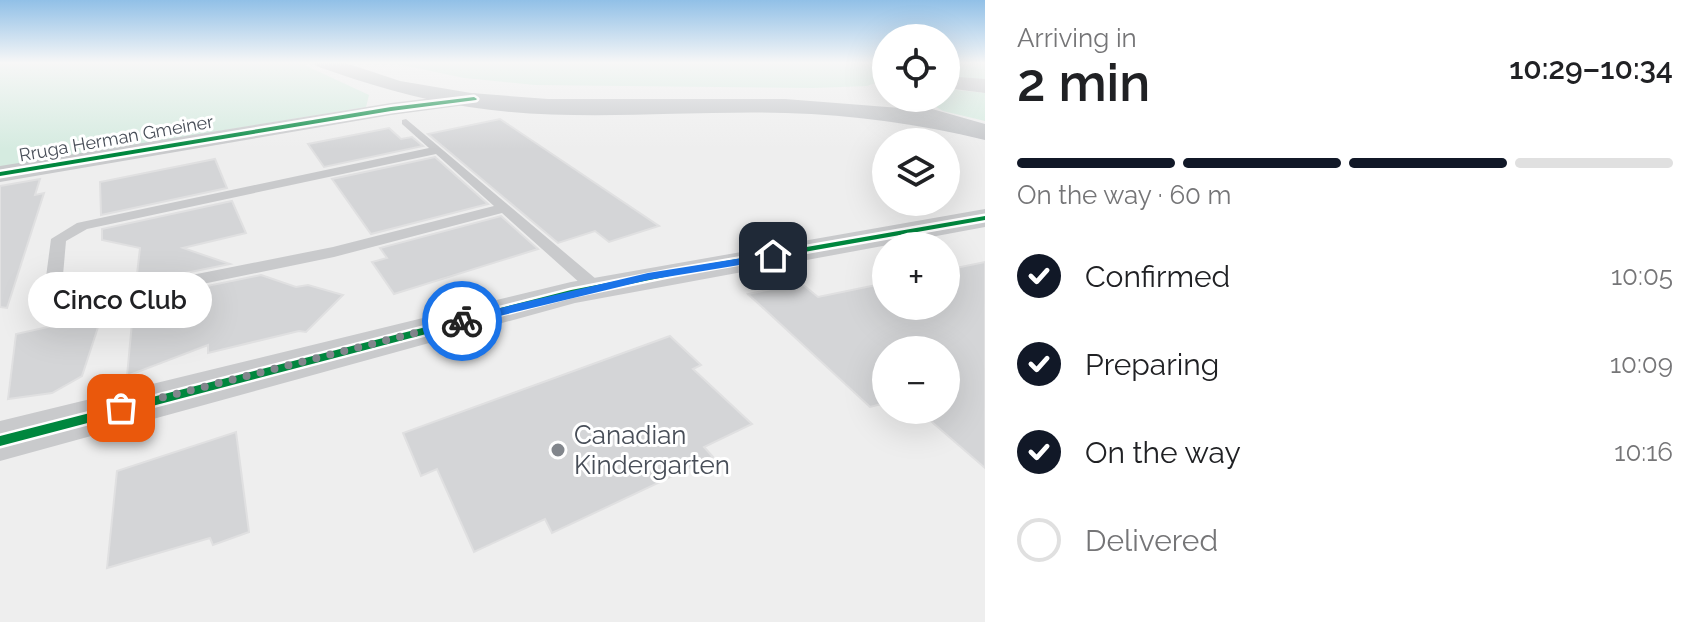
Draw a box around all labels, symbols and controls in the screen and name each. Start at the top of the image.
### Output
text: Arriving in [1017,23,1137,53]
map controls [872,24,960,424]
button: locate [872,24,960,112]
text: 10:29–10:34 [1509,51,1673,86]
text: 2 min [1017,52,1150,113]
street label: Rruga Herman Gmeiner [17,110,215,165]
button: layers [872,128,960,216]
text: On the way · 60 m [1017,180,1232,210]
pin [739,222,807,290]
button: + [872,232,960,320]
icon: home [751,234,795,278]
icon: check [1017,254,1061,298]
text: Confirmed [1085,259,1230,294]
text: 10:05 [1611,261,1673,291]
callout: Cinco Club [29,272,213,328]
courier [422,281,502,361]
text: Cinco Club [53,285,187,315]
icon: bike [440,299,484,343]
button: − [872,336,960,424]
icon: check [1017,342,1061,386]
text: Preparing [1085,347,1219,382]
text: 10:09 [1610,349,1673,379]
pin [87,374,155,442]
icon: bag [99,386,143,430]
place label: Canadian Kindergarten [574,420,730,480]
icon: check [1017,430,1061,474]
text: On the way [1085,435,1241,470]
text: 10:16 [1614,437,1673,467]
marker: Canadian Kindergarten [549,441,567,459]
text: Delivered [1085,523,1218,558]

